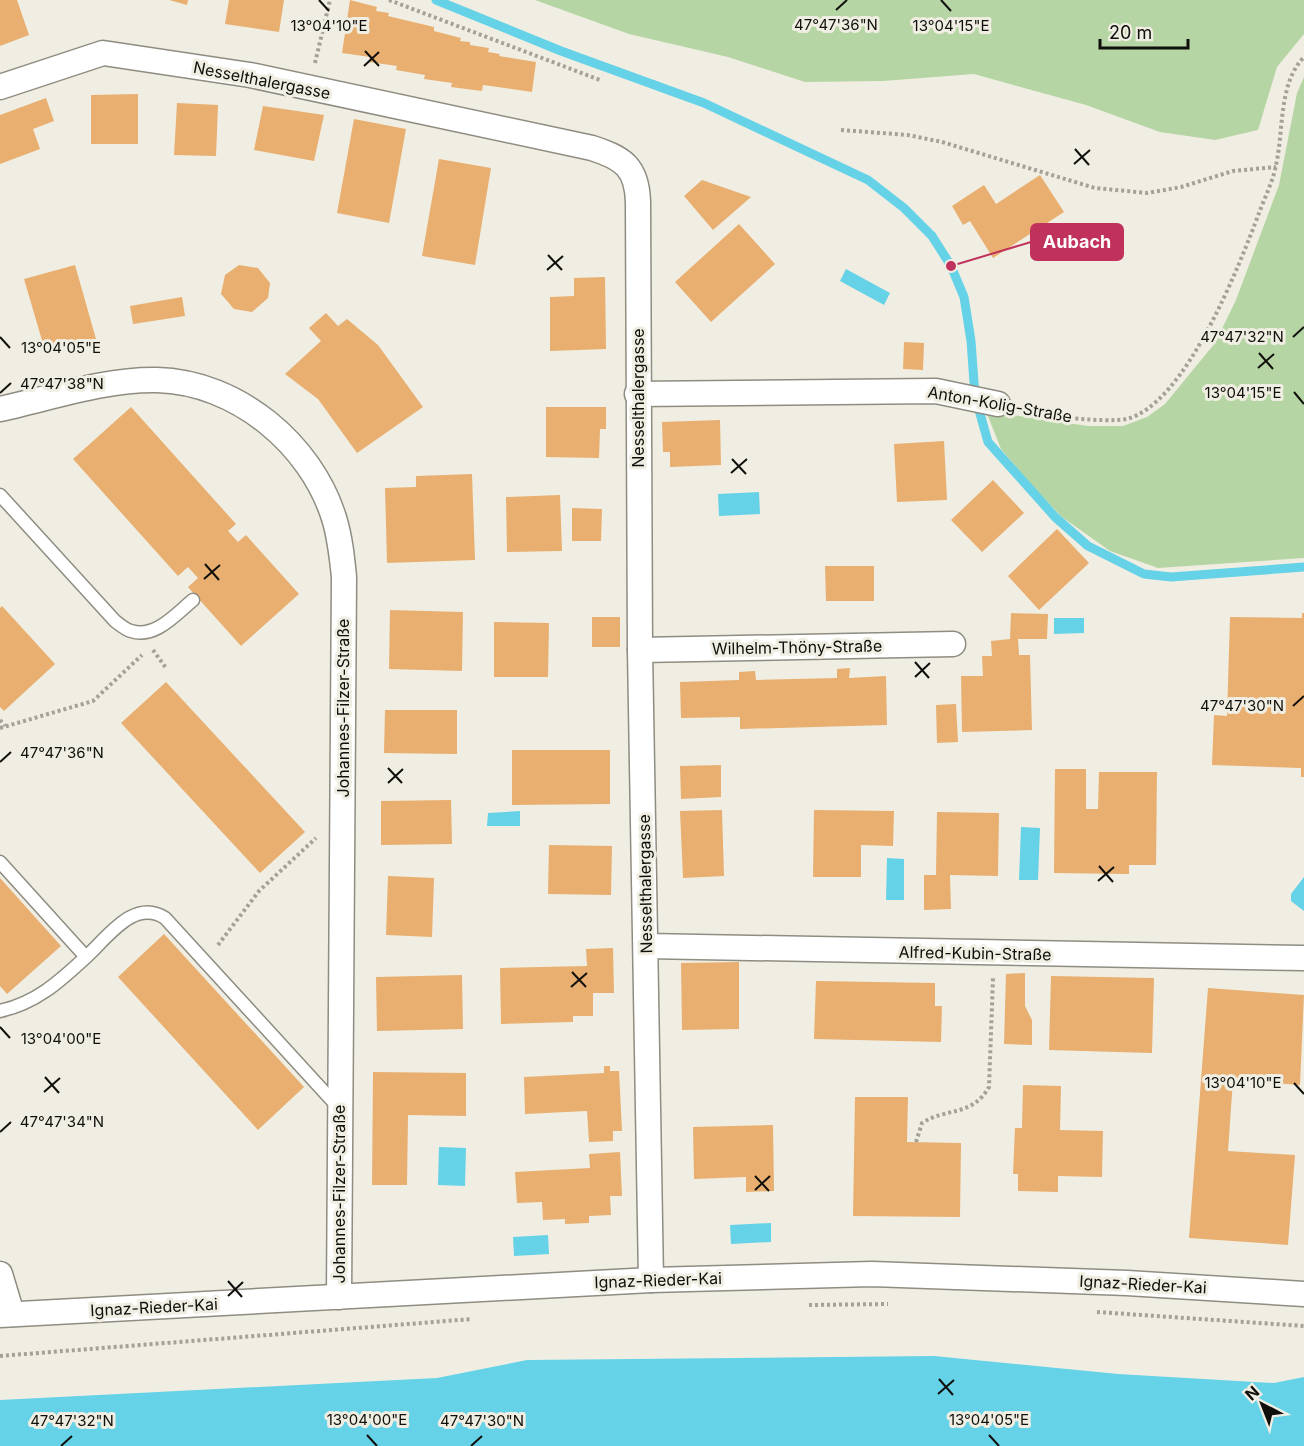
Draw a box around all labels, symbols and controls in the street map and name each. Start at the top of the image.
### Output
scale bar [1100,12,1188,50]
text: 47°47'36"N [794,15,878,34]
text: 13°04'10"E [290,16,368,35]
text: 13°04'15"E [913,16,989,35]
text: 20 m [1109,22,1152,43]
street label: Nesselthalergasse [192,57,332,103]
callout: Aubach [1031,224,1123,260]
text: Aubach [1043,231,1111,252]
text: 47°47'32"N [1200,327,1284,346]
street label: Nesselthalergasse [628,328,648,468]
text: 13°04'05"E [21,338,101,357]
text: 47°47'38"N [20,374,104,393]
street label: Anton-Kolig-Straße [926,381,1074,427]
text: 13°04'15"E [1205,383,1281,402]
street label: Johannes-Filzer-Straße [333,619,353,797]
street label: Wilhelm-Thöny-Straße [712,636,882,658]
text: 47°47'30"N [1200,696,1284,715]
text: 47°47'36"N [20,743,104,762]
street label: Nesselthalergasse [634,814,656,954]
street label: Alfred-Kubin-Straße [898,942,1052,964]
text: 13°04'00"E [21,1029,101,1048]
text: 13°04'10"E [1204,1073,1282,1092]
street label: Johannes-Filzer-Straße [329,1105,349,1283]
text: 47°47'34"N [20,1112,104,1131]
street label: Ignaz-Rieder-Kai [594,1268,722,1292]
street label: Ignaz-Rieder-Kai [1079,1271,1207,1297]
street label: Ignaz-Rieder-Kai [90,1294,218,1320]
north arrow [1232,1374,1292,1434]
text: N [1241,1381,1263,1404]
text: 13°04'00"E [327,1410,407,1429]
text: 13°04'05"E [949,1410,1029,1429]
text: 47°47'32"N [30,1411,114,1430]
text: 47°47'30"N [440,1411,524,1430]

